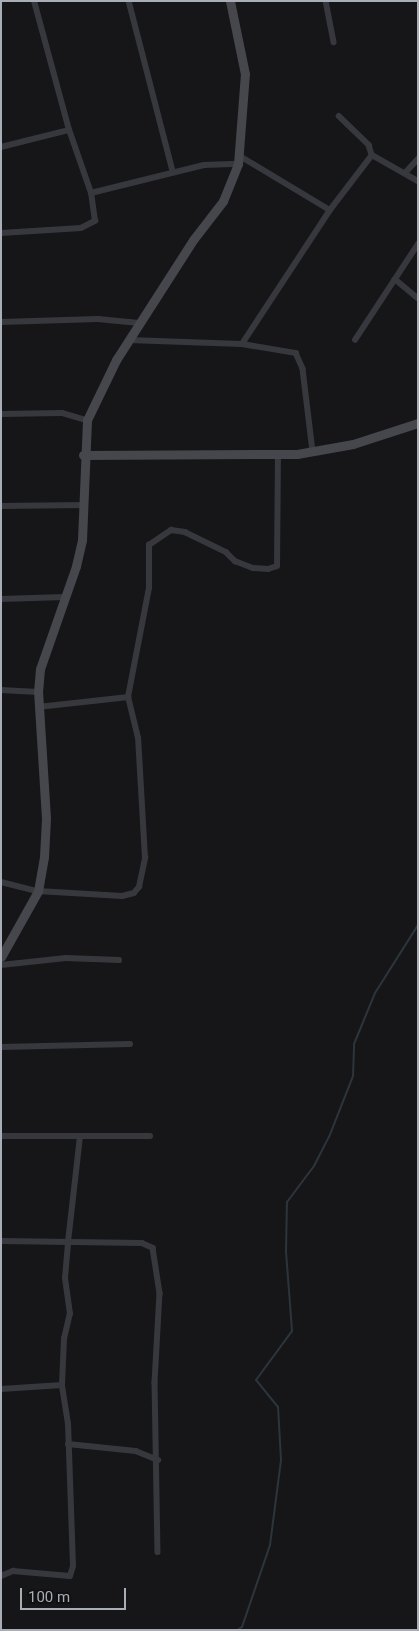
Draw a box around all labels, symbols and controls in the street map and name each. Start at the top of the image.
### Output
scale bar [22,1578,129,1610]
text: 100 m [28,1588,70,1606]

